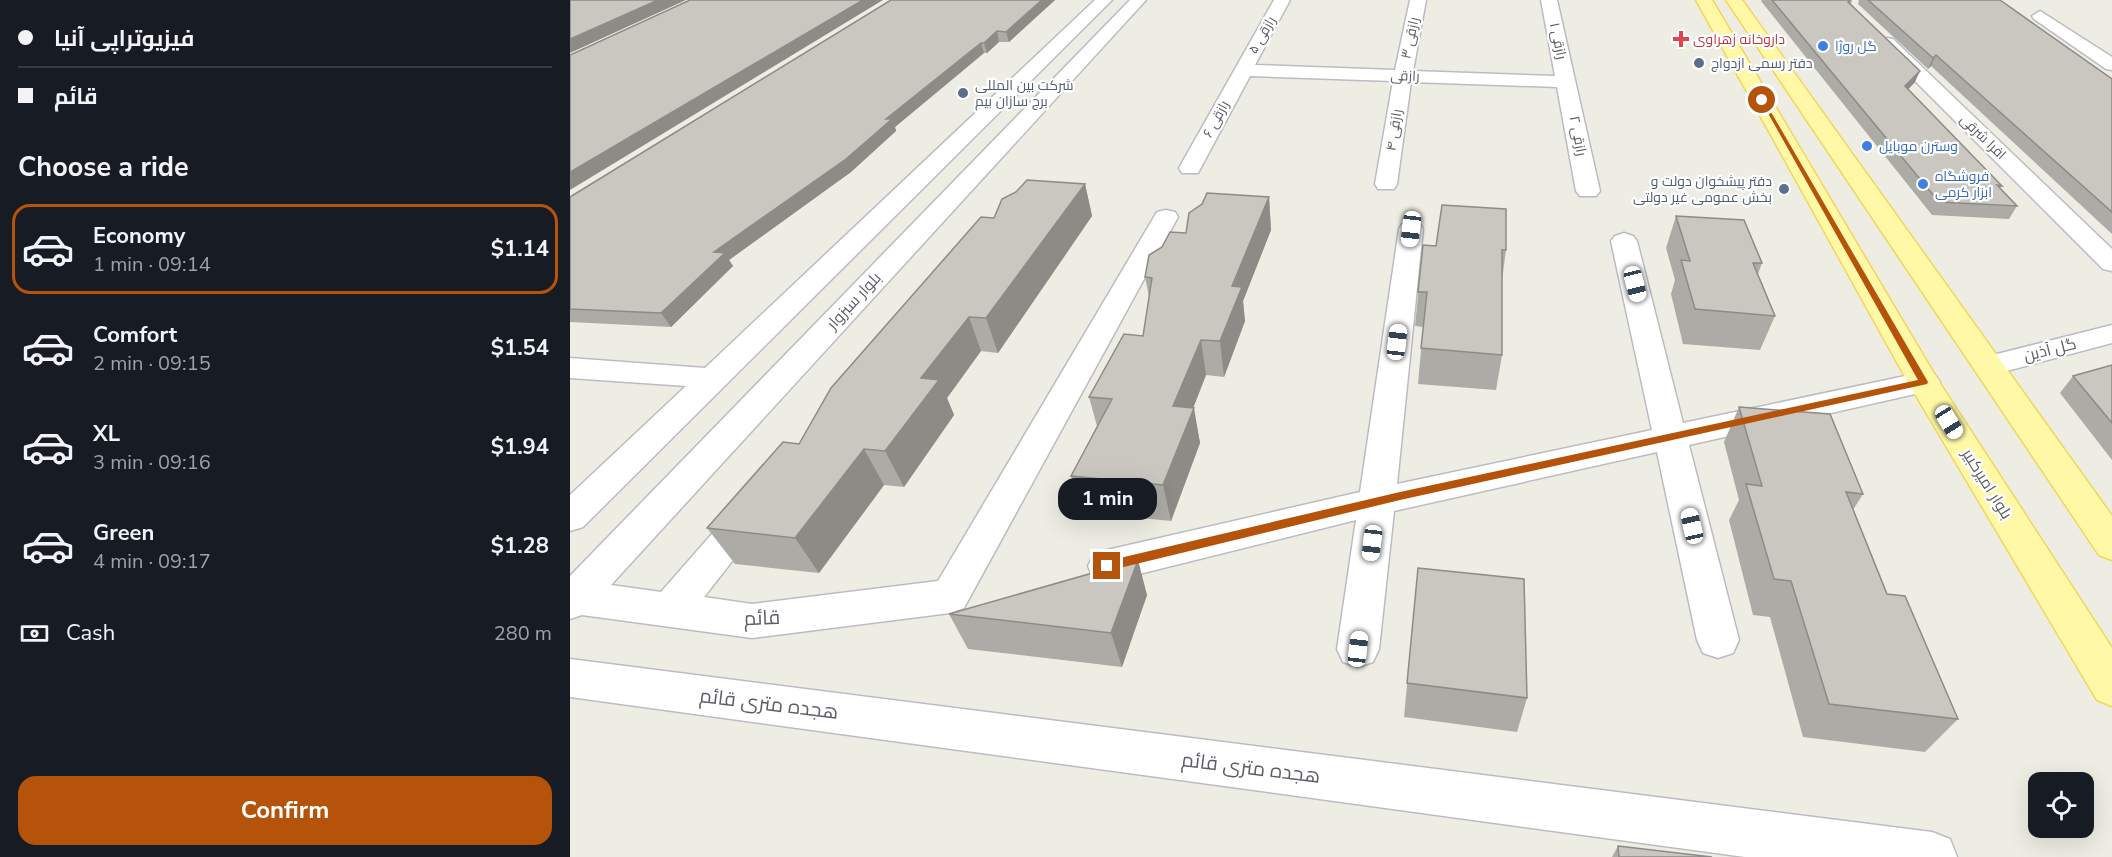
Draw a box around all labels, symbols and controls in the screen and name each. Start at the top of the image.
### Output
street label: رازقی ۵ [1244,13,1280,57]
street label: رازقی ۳ [1396,15,1424,61]
street label: رازقی ۱ [1545,21,1571,61]
text: فیزیوتراپی آنیا [54,24,194,54]
place label: داروخانه زهراوی [1693,30,1785,49]
marker: داروخانه زهراوی [1674,32,1688,46]
place label: گل روژا [1835,37,1877,56]
marker: گل روژا [1816,39,1830,53]
place label: دفتر رسمی ازدواج [1711,54,1813,73]
marker: دفتر رسمی ازدواج [1692,56,1706,70]
street label: رازقی [1390,66,1420,86]
place label: شرکت بین المللی برج سازان بیم [975,76,1074,111]
text: قائم [54,82,98,112]
marker: شرکت بین المللی برج سازان بیم [956,86,970,100]
route start [1748,86,1775,113]
street label: رازقی ۶ [1198,97,1234,141]
street label: رازقی ۴ [1381,108,1407,152]
street label: افرا شرقی [1956,110,2010,164]
street label: رازقی ۲ [1565,114,1591,158]
place label: وسترن موبایل [1879,137,1958,156]
marker: وسترن موبایل [1860,139,1874,153]
text: Choose a ride [18,149,189,186]
place label: فروشگاه ابزار کرمی [1935,167,1992,202]
place label: دفتر پیشخوان دولت و بخش عمومی غیر دولتی [1633,172,1772,207]
marker: فروشگاه ابزار کرمی [1916,177,1930,191]
marker: دفتر پیشخوان دولت و بخش عمومی غیر دولتی [1777,182,1791,196]
car [1400,210,1422,248]
text: Economy [93,221,185,251]
icon: car [21,222,75,276]
text: $1.14 [491,234,549,264]
text: 1 min · 09:14 [93,251,211,278]
car [1622,264,1648,304]
street label: بلوار سبزوار [821,268,886,335]
text: Comfort [93,320,177,350]
icon: car [21,321,75,375]
car [1386,323,1408,361]
text: $1.54 [491,333,549,363]
street label: گل آذین [2021,333,2079,367]
text: 2 min · 09:15 [93,350,211,377]
car [1932,402,1966,442]
text: XL [93,419,120,449]
icon: car [21,420,75,474]
text: $1.94 [491,432,549,462]
street label: بلوار امیرکبیر [1956,444,2017,523]
text: 3 min · 09:16 [93,449,211,476]
callout: 1 min [1058,479,1156,521]
text: 1 min [1082,485,1133,512]
car [1679,506,1705,546]
text: Green [93,518,154,548]
icon: car [21,519,75,573]
car [1361,524,1383,562]
text: $1.28 [491,531,549,561]
text: 4 min · 09:17 [93,548,211,575]
route end [1093,552,1120,579]
street label: قائم [743,604,781,632]
icon: cash [18,617,51,650]
text: Cash [66,618,115,648]
text: 280 m [494,620,552,647]
car [1347,630,1369,668]
street label: هجده متری قائم [698,682,840,726]
street label: هجده متری قائم [1180,746,1322,790]
map controls [2028,772,2094,838]
button: locate [2028,772,2094,838]
button: Confirm [18,776,552,845]

